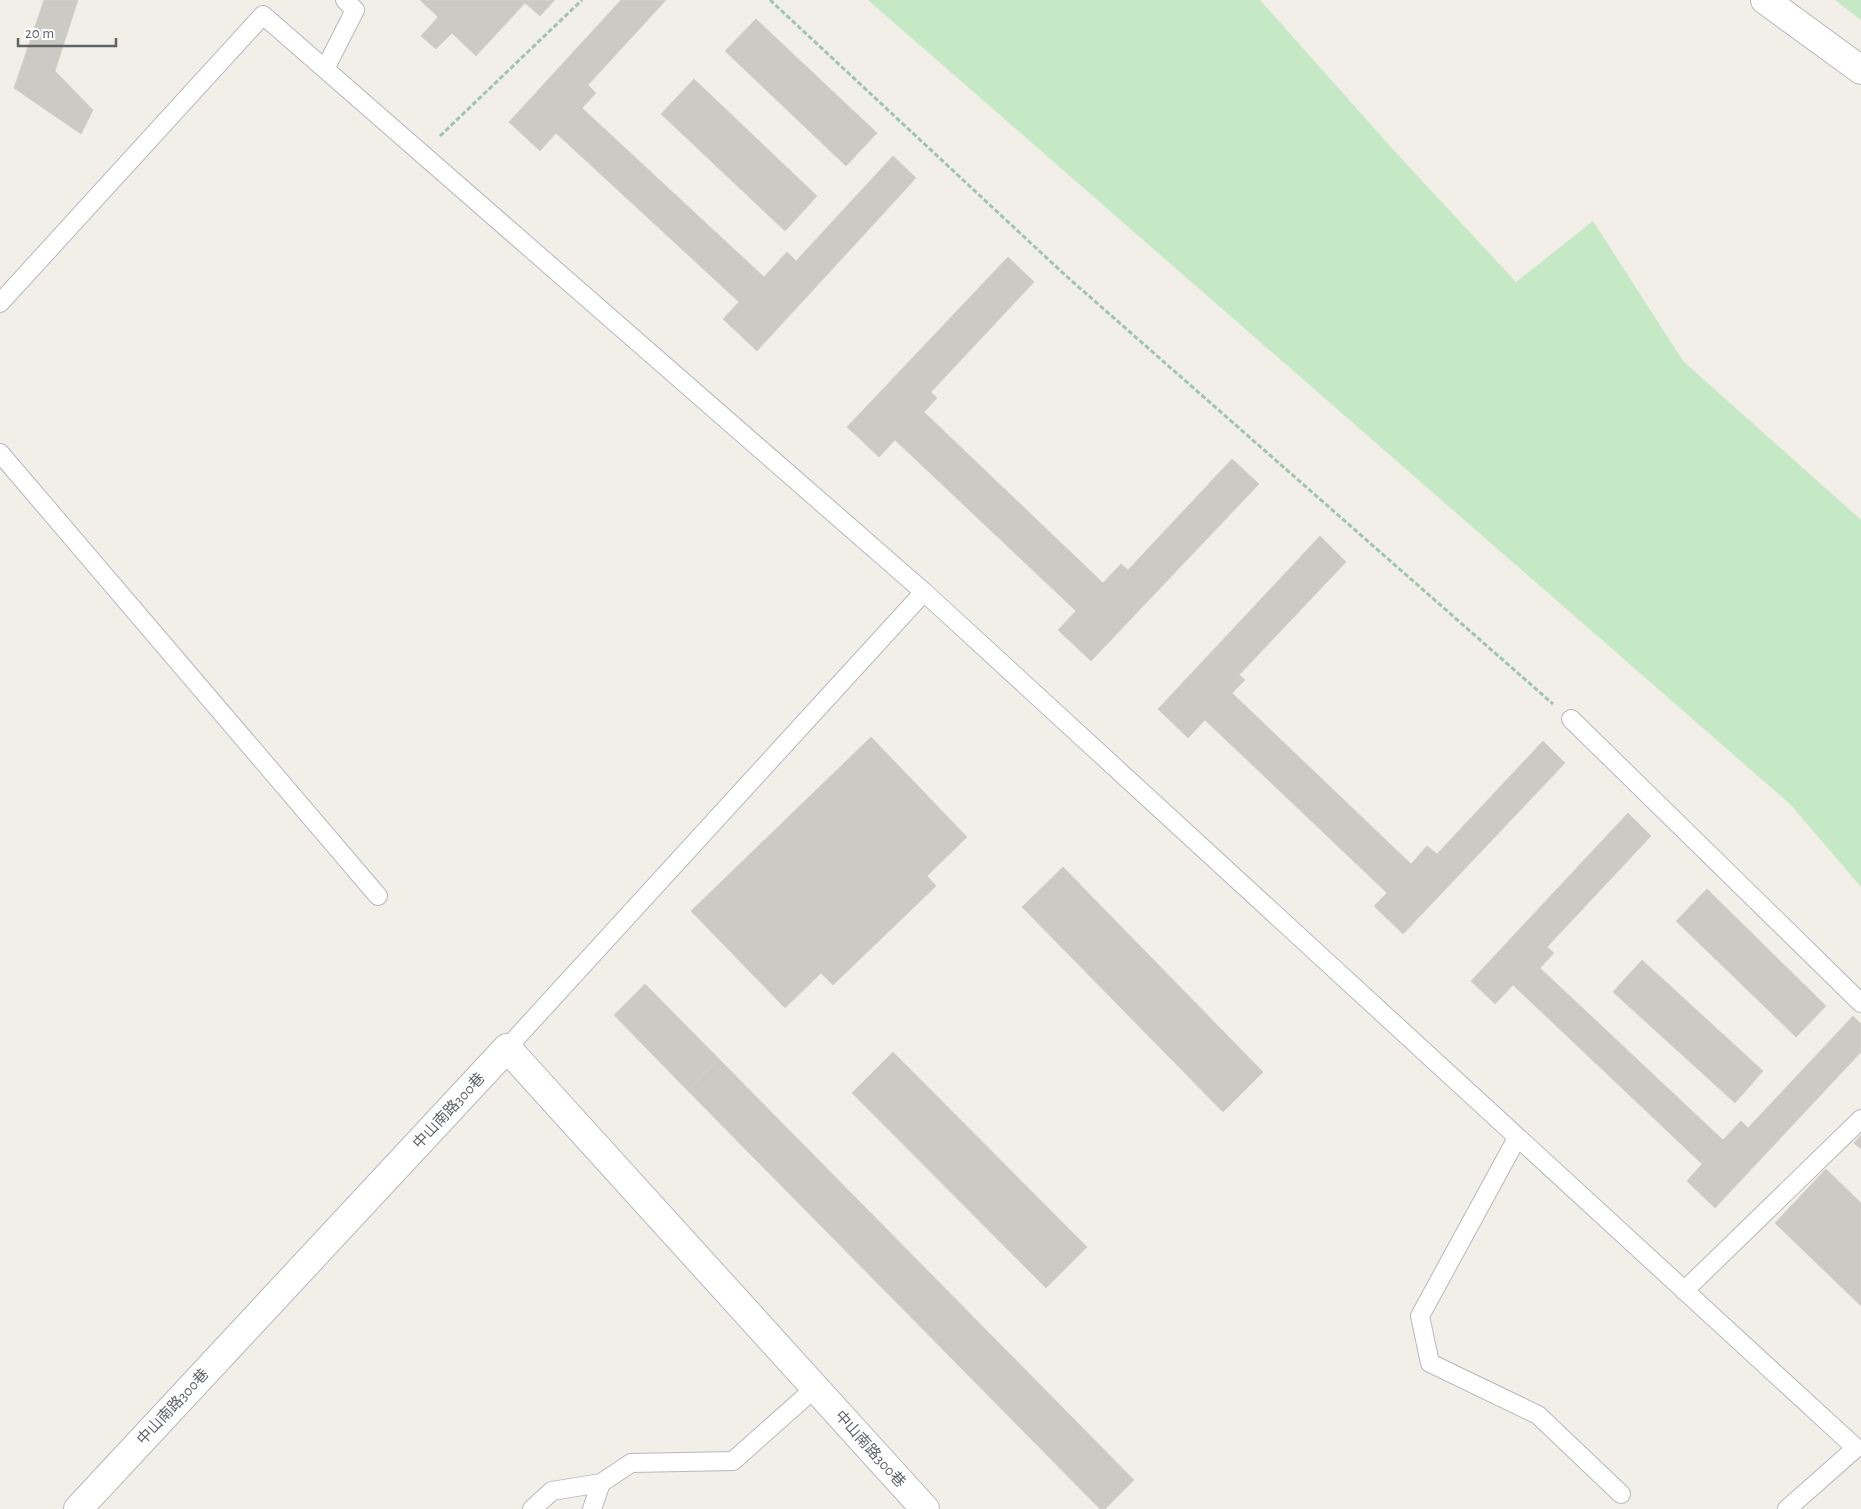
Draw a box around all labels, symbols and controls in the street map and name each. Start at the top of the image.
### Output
scale bar [18,15,115,47]
text: 20 m [25,26,54,41]
street label: 中山南路300巷 [410,1070,488,1152]
street label: 中山南路300巷 [134,1366,212,1448]
street label: 中山南路300巷 [832,1407,909,1490]

